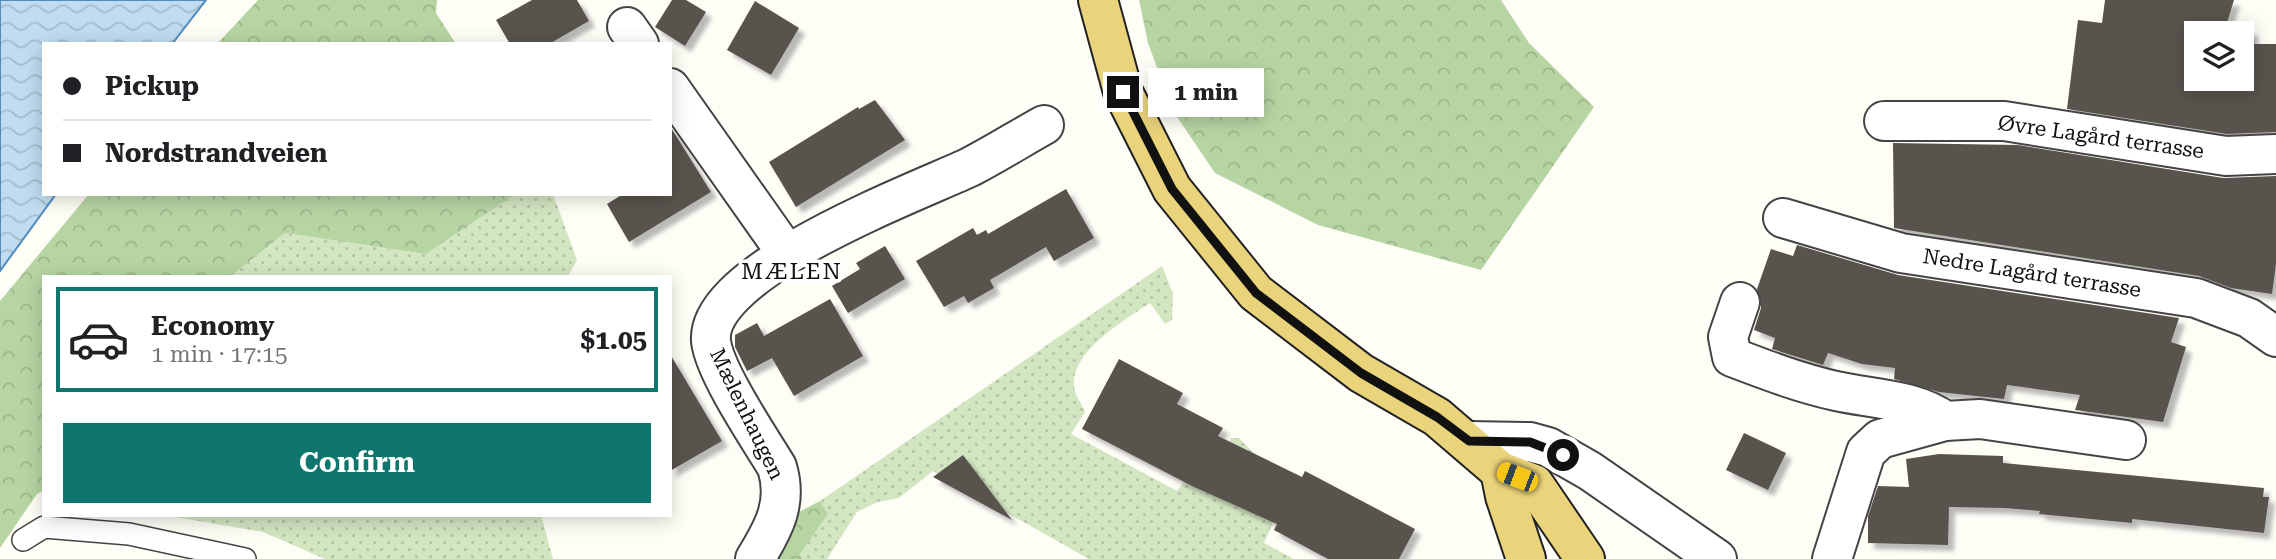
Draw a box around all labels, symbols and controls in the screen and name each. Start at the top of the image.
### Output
map controls [2184,21,2254,91]
button: layers [2184,21,2254,91]
callout: 1 min [1148,68,1263,116]
text: Pickup [105,71,199,101]
route end [1107,76,1139,108]
text: 1 min [1174,79,1238,106]
street label: Øvre Lagård terrasse [1996,111,2206,163]
text: Nordstrandveien [105,138,327,168]
street label: Nedre Lagård terrasse [1921,244,2143,302]
district label: MÆLEN [741,258,843,285]
icon: car [67,308,130,371]
text: Economy [151,311,274,341]
text: $1.05 [581,325,647,355]
text: 1 min · 17:15 [151,341,288,368]
street label: Mælenhaugen [705,344,789,484]
button: Confirm [63,423,651,503]
route start [1547,439,1579,471]
car [1494,460,1541,494]

